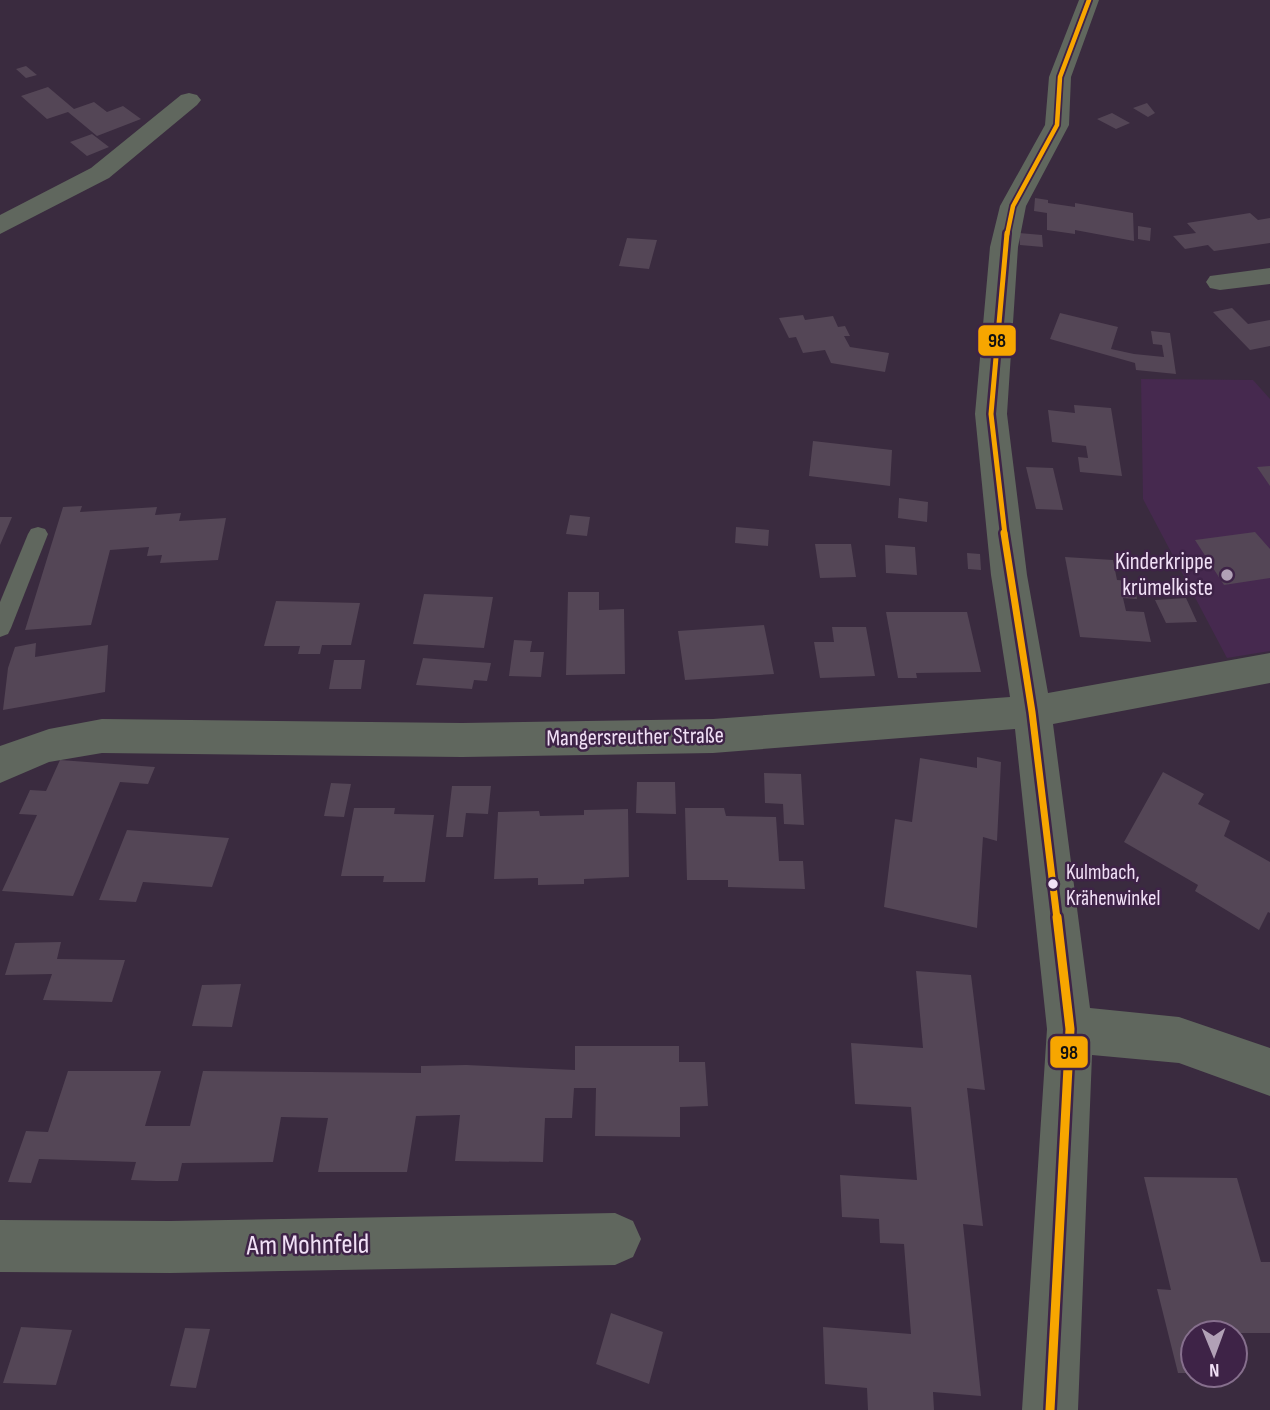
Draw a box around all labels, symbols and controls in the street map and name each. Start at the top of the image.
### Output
line badge: 98 [977,324,1017,357]
text: 98 [988,330,1006,353]
place label: Kinderkrippe krümelkiste [1115,548,1213,602]
marker: Kinderkrippe krümelkiste [1219,567,1235,583]
street label: Mangersreuther Straße [546,721,724,753]
place label: Kulmbach, Krähenwinkel [1066,860,1160,911]
marker: Kulmbach, Krähenwinkel [1046,877,1060,891]
line badge: 98 [1049,1035,1089,1069]
text: 98 [1060,1042,1078,1065]
street label: Am Mohnfeld [245,1227,370,1263]
north arrow [1179,1319,1249,1389]
text: N [1209,1358,1220,1381]

